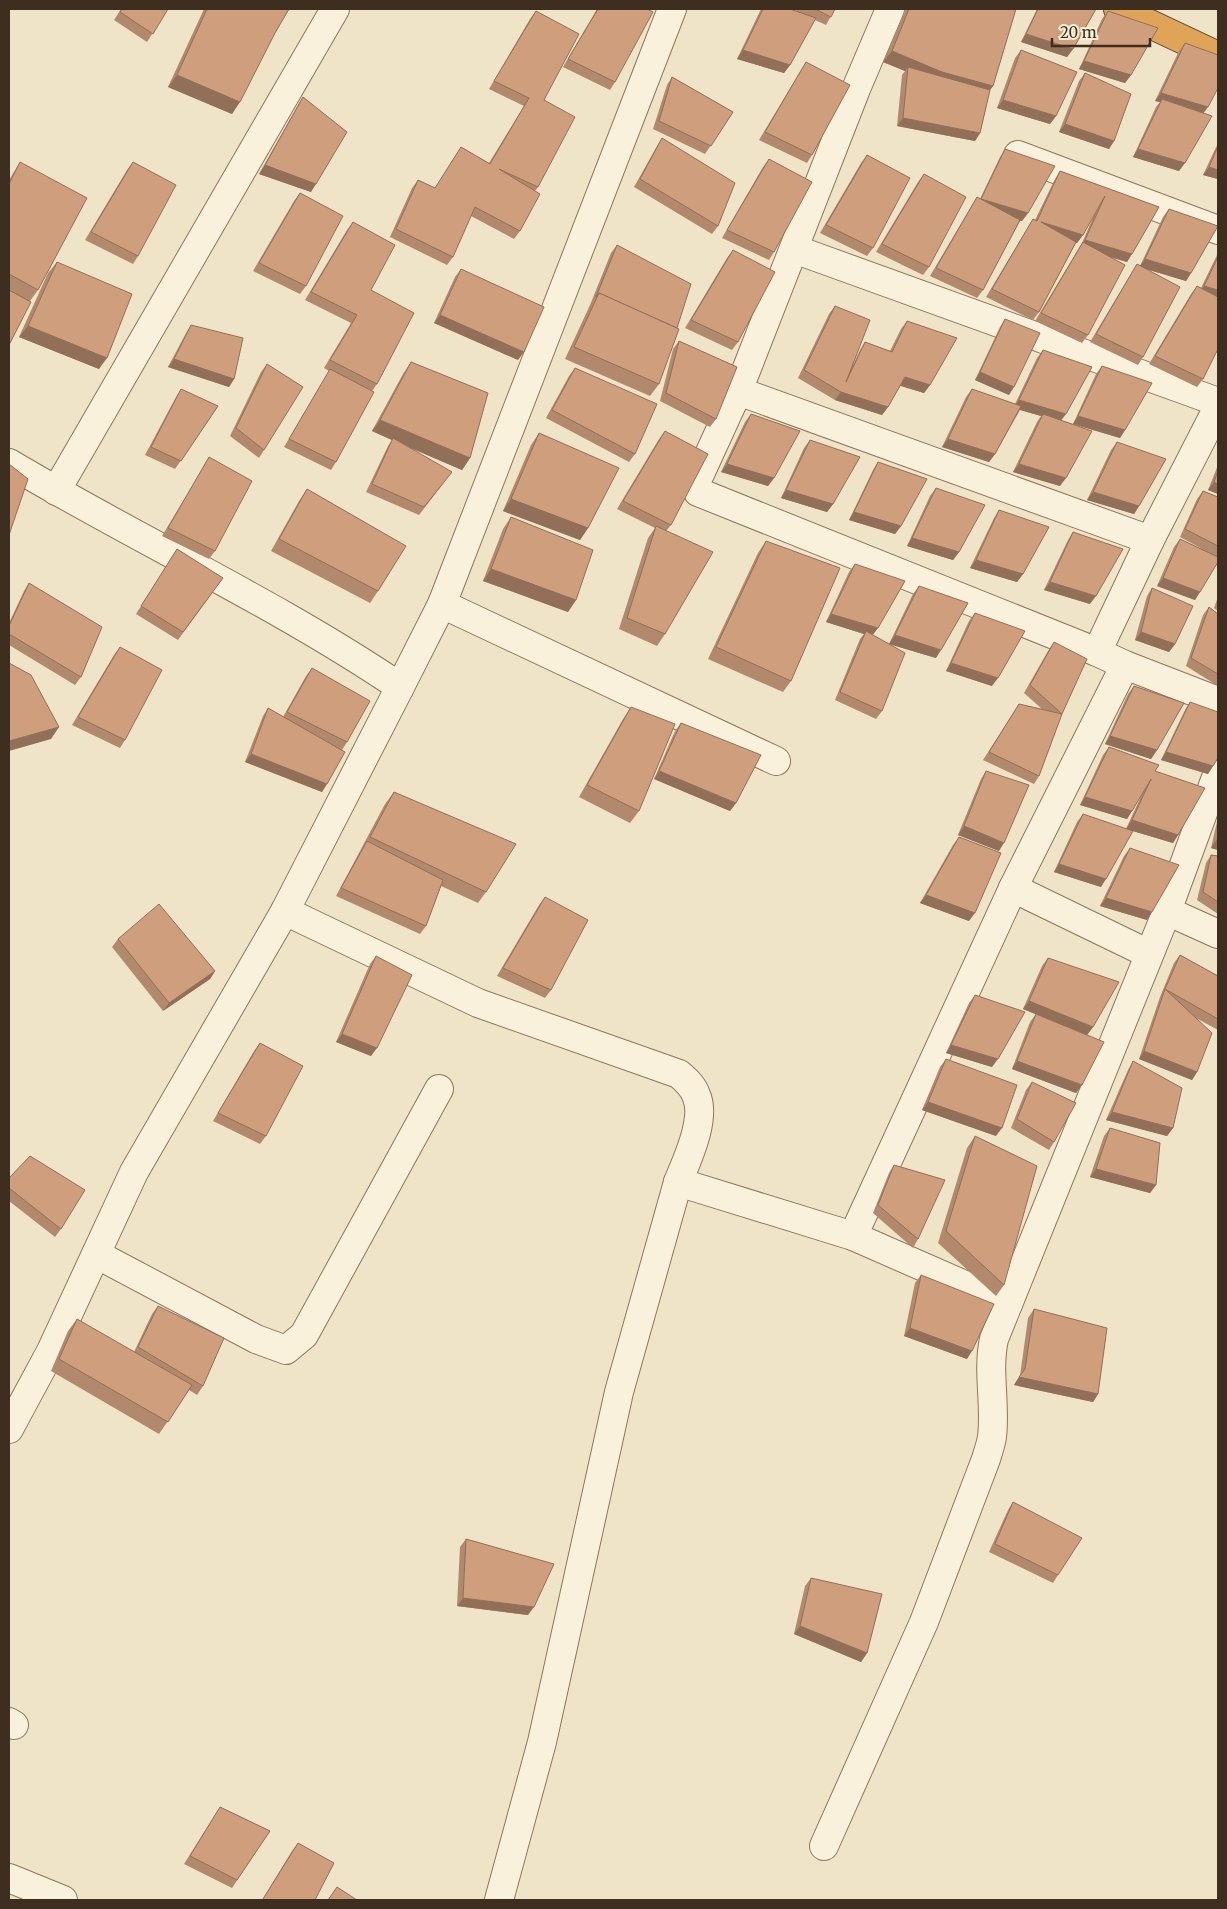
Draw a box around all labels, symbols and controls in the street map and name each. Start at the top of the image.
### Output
scale bar [1052,15,1150,47]
text: 20 m [1060,23,1097,42]

